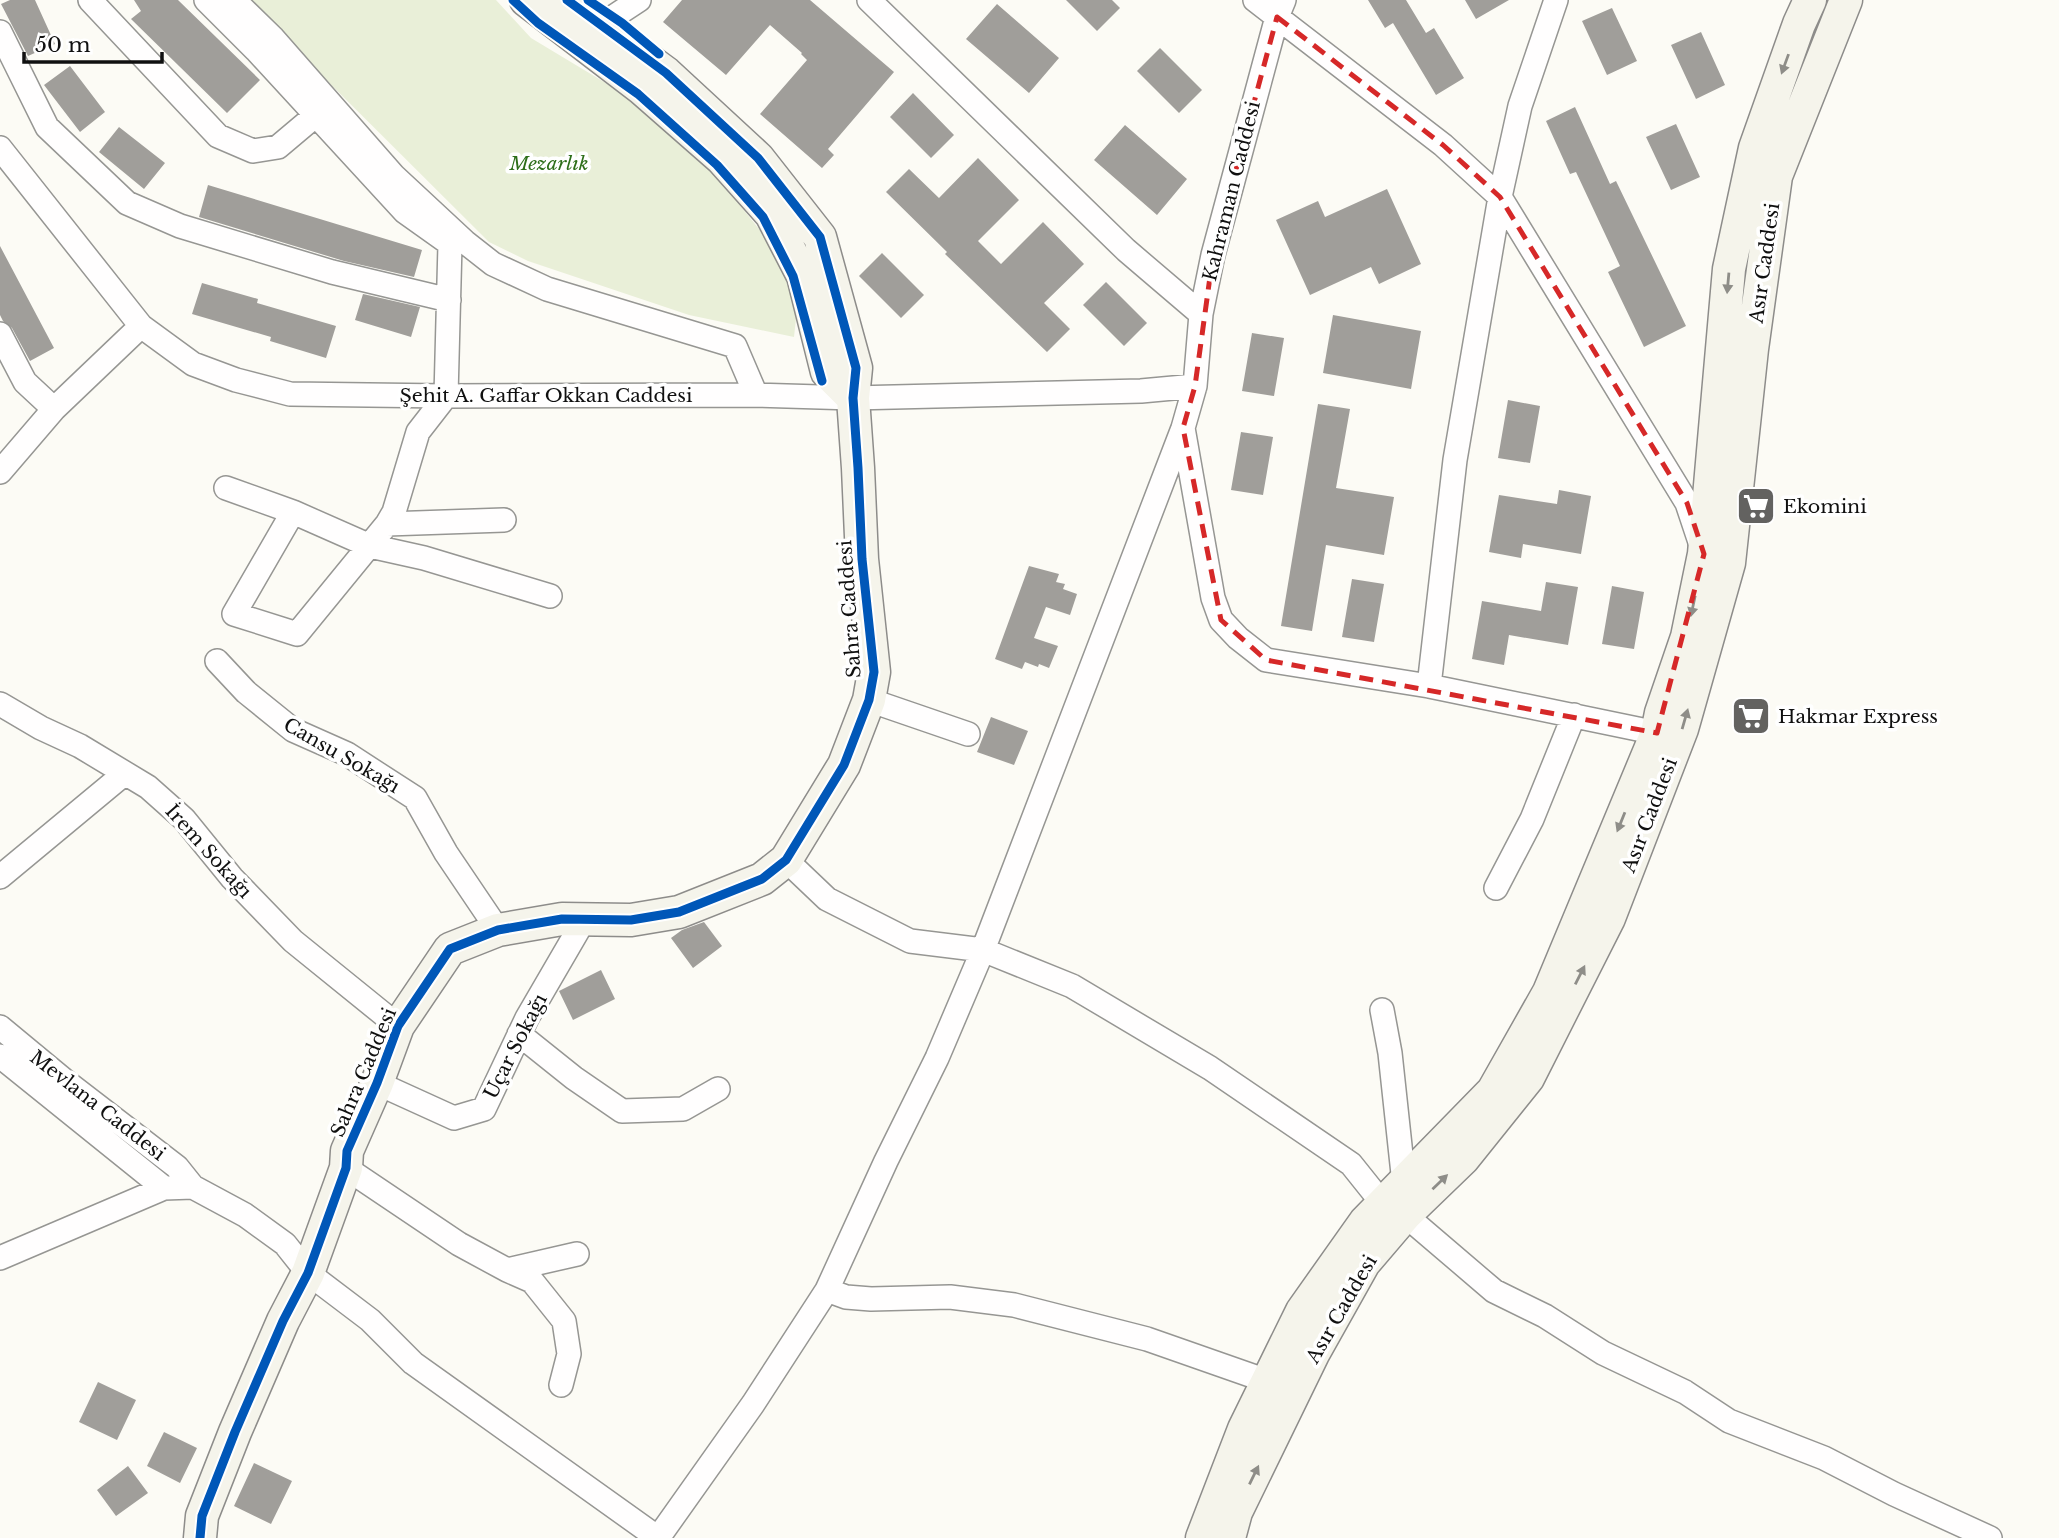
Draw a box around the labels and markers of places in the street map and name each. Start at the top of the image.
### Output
supermarket icon: Ekomini [1735,485,1777,527]
place label: Ekomini [1783,495,1867,518]
supermarket icon: Hakmar Express [1730,695,1772,737]
place label: Hakmar Express [1778,705,1938,728]

